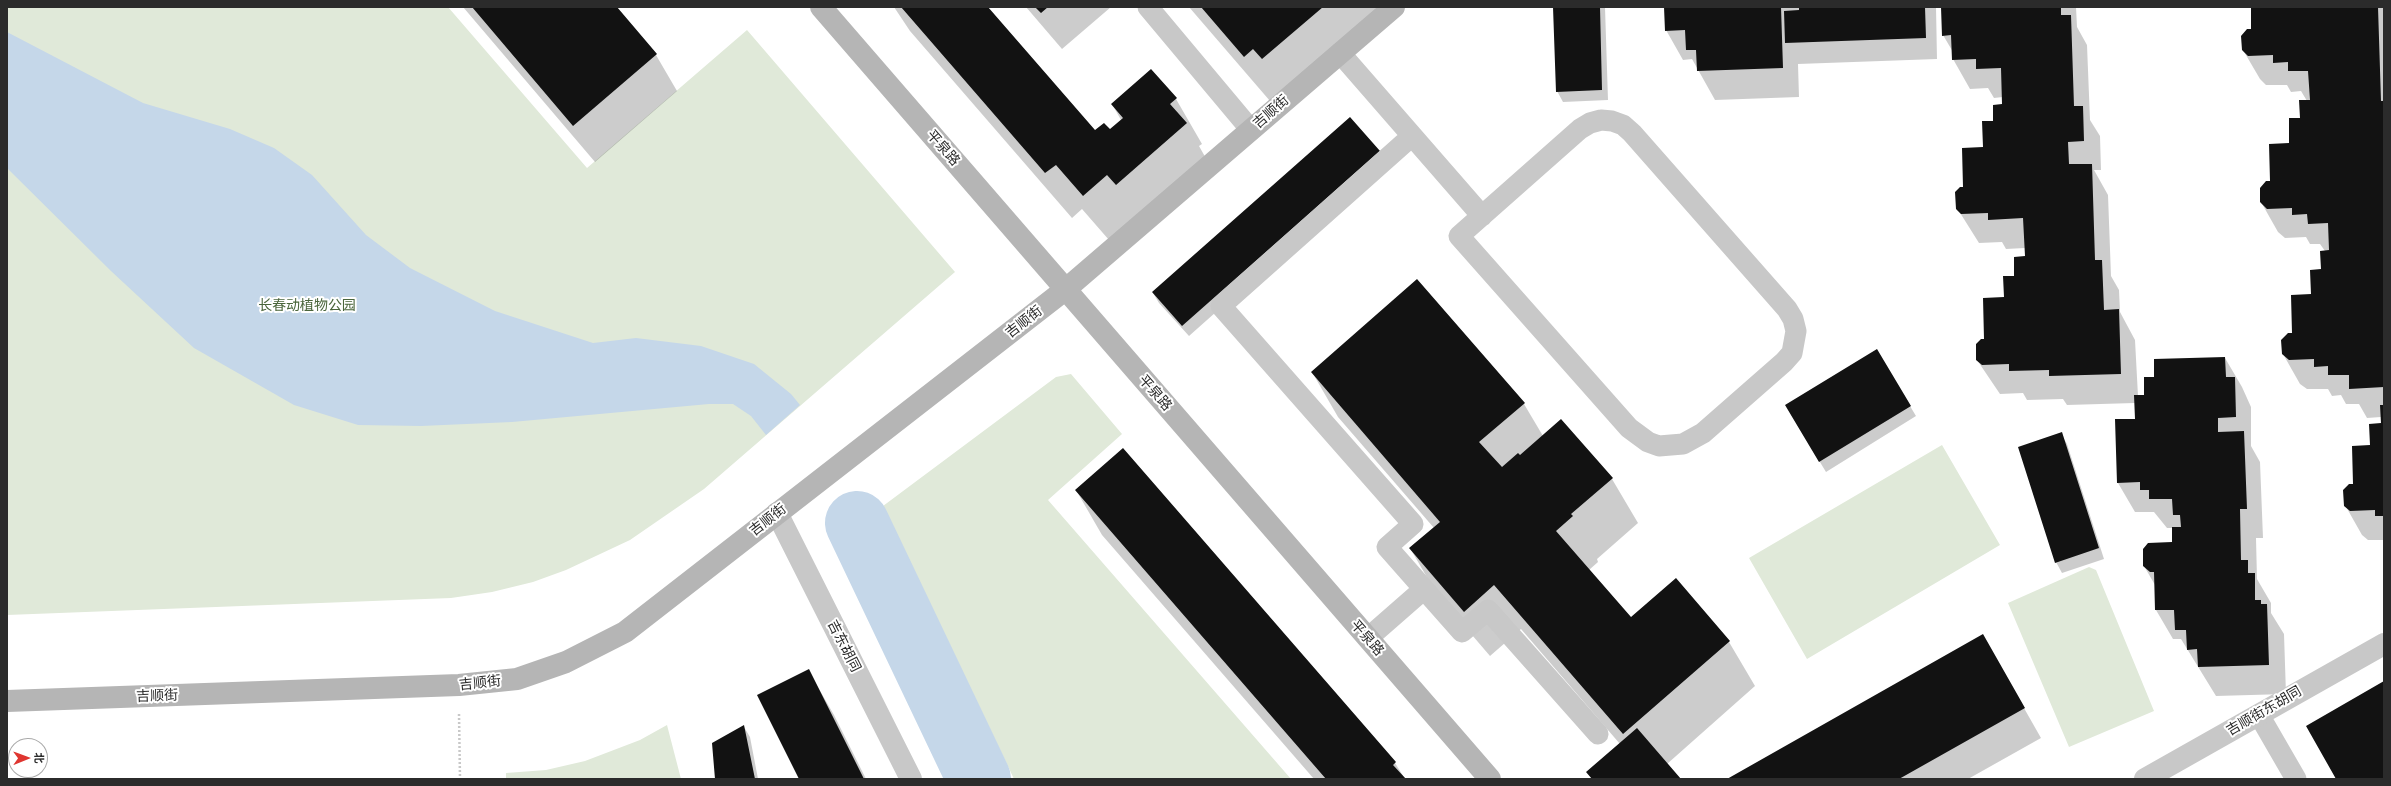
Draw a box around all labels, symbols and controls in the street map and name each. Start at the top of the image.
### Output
street label: 吉顺街 [1250,92,1292,132]
street label: 平泉路 [923,127,963,169]
park label: 长春动植物公园 [258,298,356,314]
street label: 吉顺街 [1002,302,1046,342]
street label: 平泉路 [1135,372,1175,414]
street label: 吉顺街 [746,500,790,540]
street label: 吉东胡同 [824,617,864,675]
street label: 平泉路 [1347,617,1387,659]
street label: 吉顺街 [458,672,502,694]
street label: 吉顺街东胡同 [2223,683,2305,739]
street label: 吉顺街 [136,687,178,705]
north arrow [8,738,48,778]
text: 北 [32,752,46,763]

